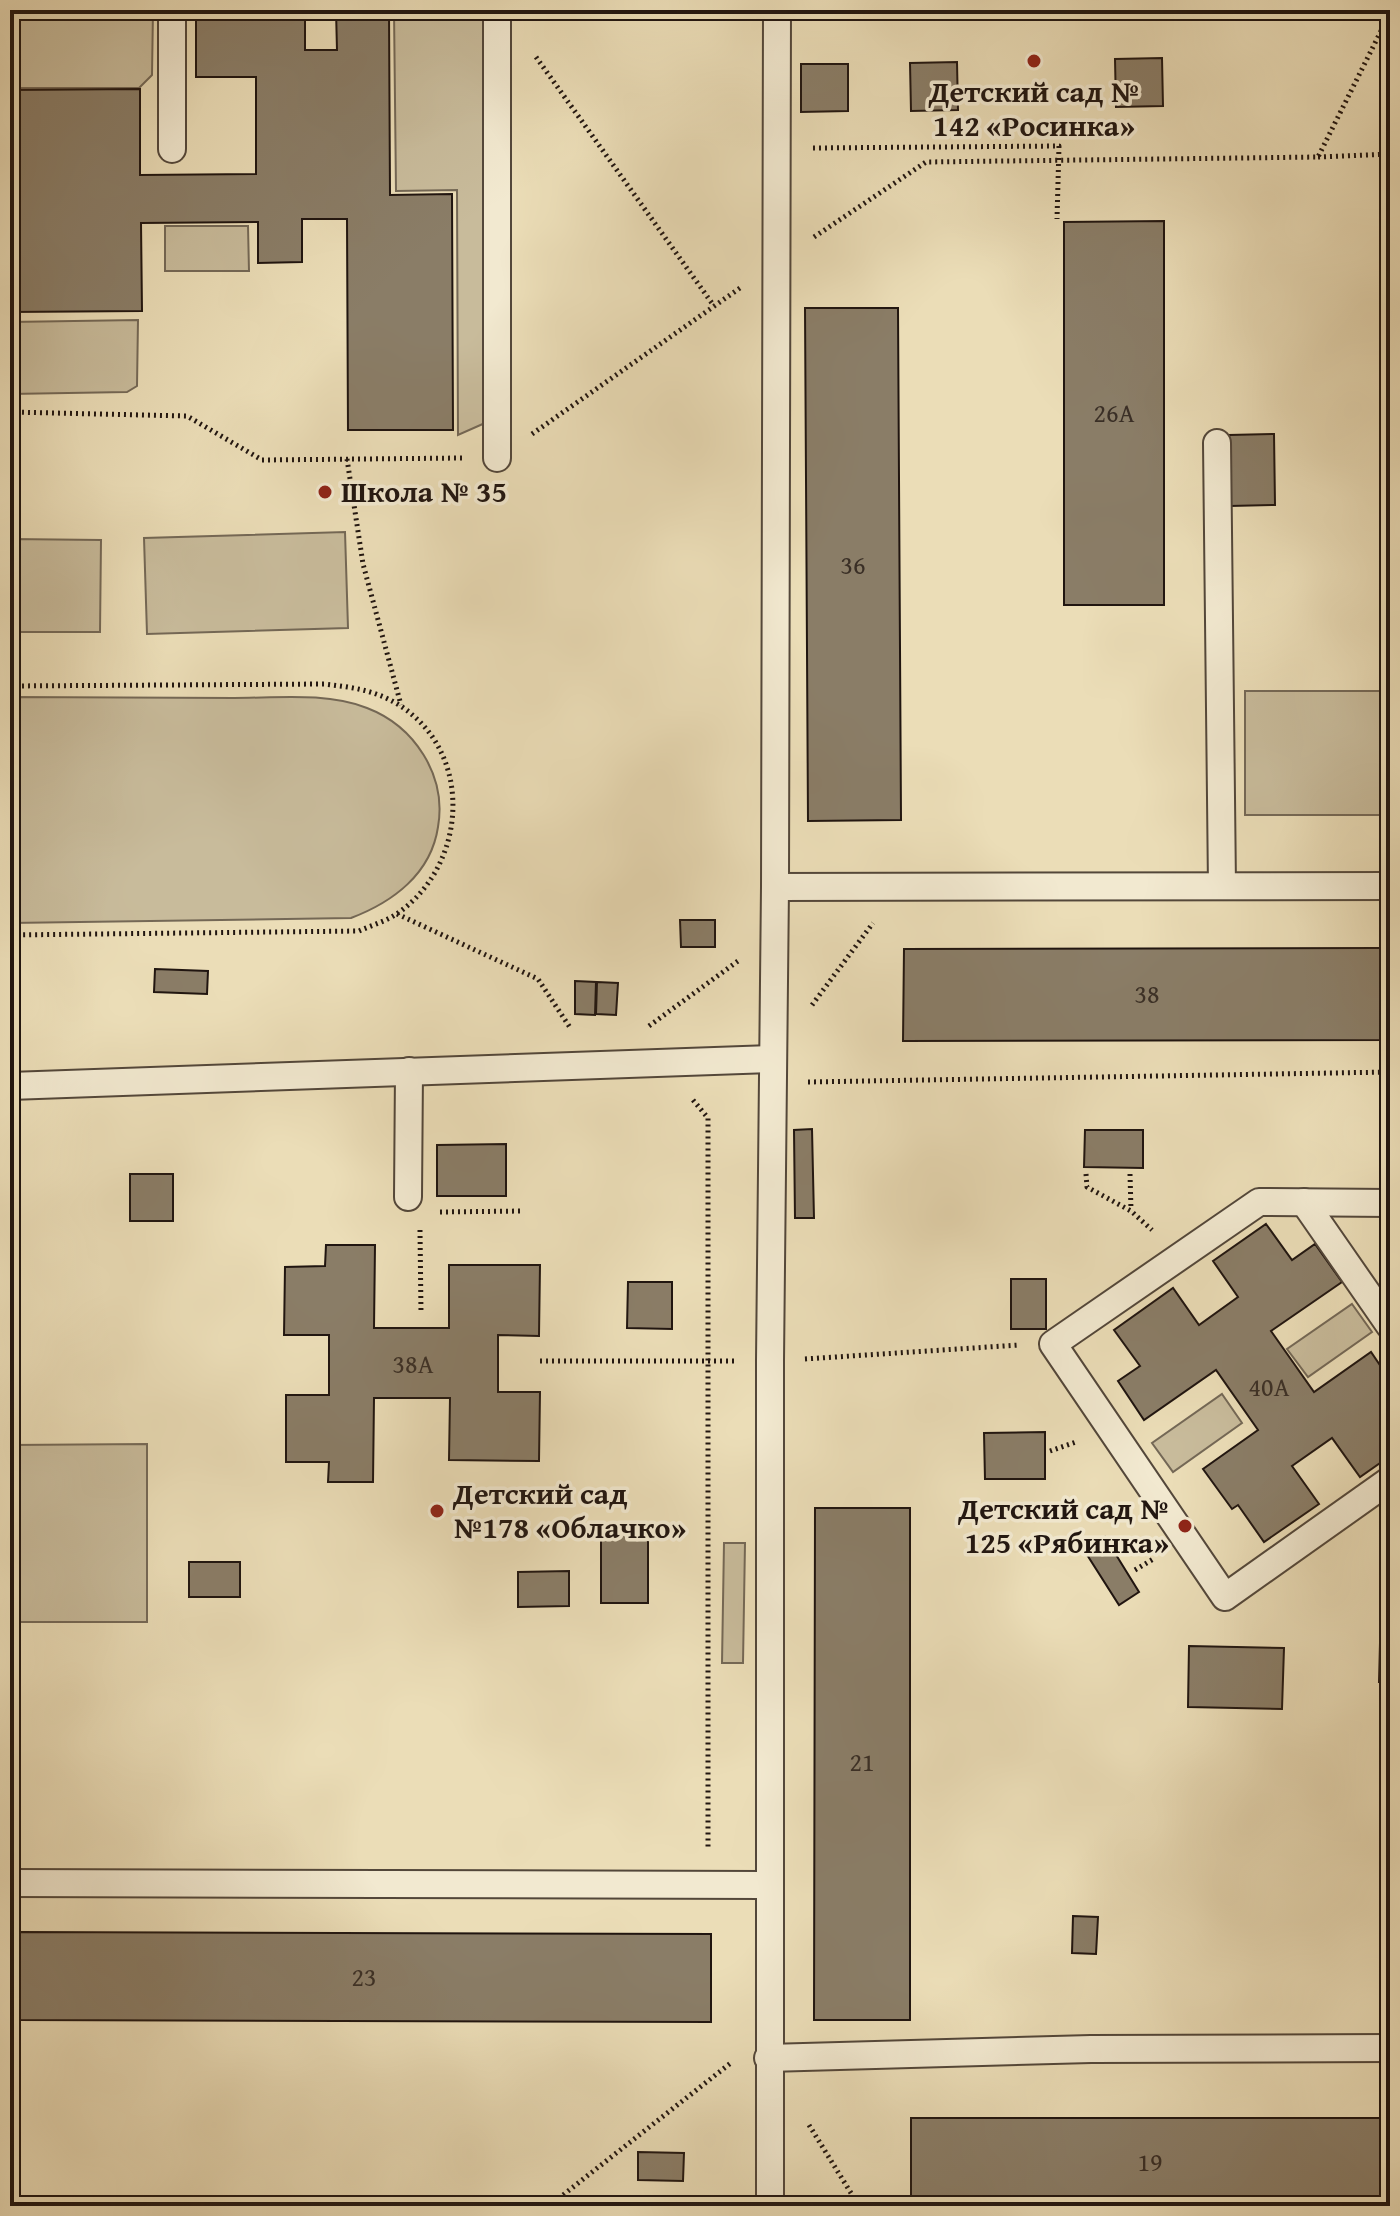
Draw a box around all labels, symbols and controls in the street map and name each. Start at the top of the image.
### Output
marker: Детский сад № 142 «Росинка» [1025,52,1043,70]
place label: Детский сад № 142 «Росинка» [928,69,1139,147]
house number: 26А [1094,393,1135,432]
place label: Школа № 35 [341,469,507,513]
marker: Школа № 35 [316,483,334,501]
house number: 36 [840,545,866,584]
house number: 38 [1134,974,1160,1013]
house number: 38А [393,1344,434,1383]
house number: 40А [1249,1367,1290,1406]
place label: Детский сад №178 «Облачко» [452,1471,686,1549]
place label: Детский сад № 125 «Рябинка» [957,1486,1169,1564]
marker: Детский сад №178 «Облачко» [428,1502,446,1520]
marker: Детский сад № 125 «Рябинка» [1176,1517,1194,1535]
house number: 21 [849,1742,875,1781]
house number: 23 [351,1957,377,1996]
house number: 19 [1137,2142,1163,2181]

